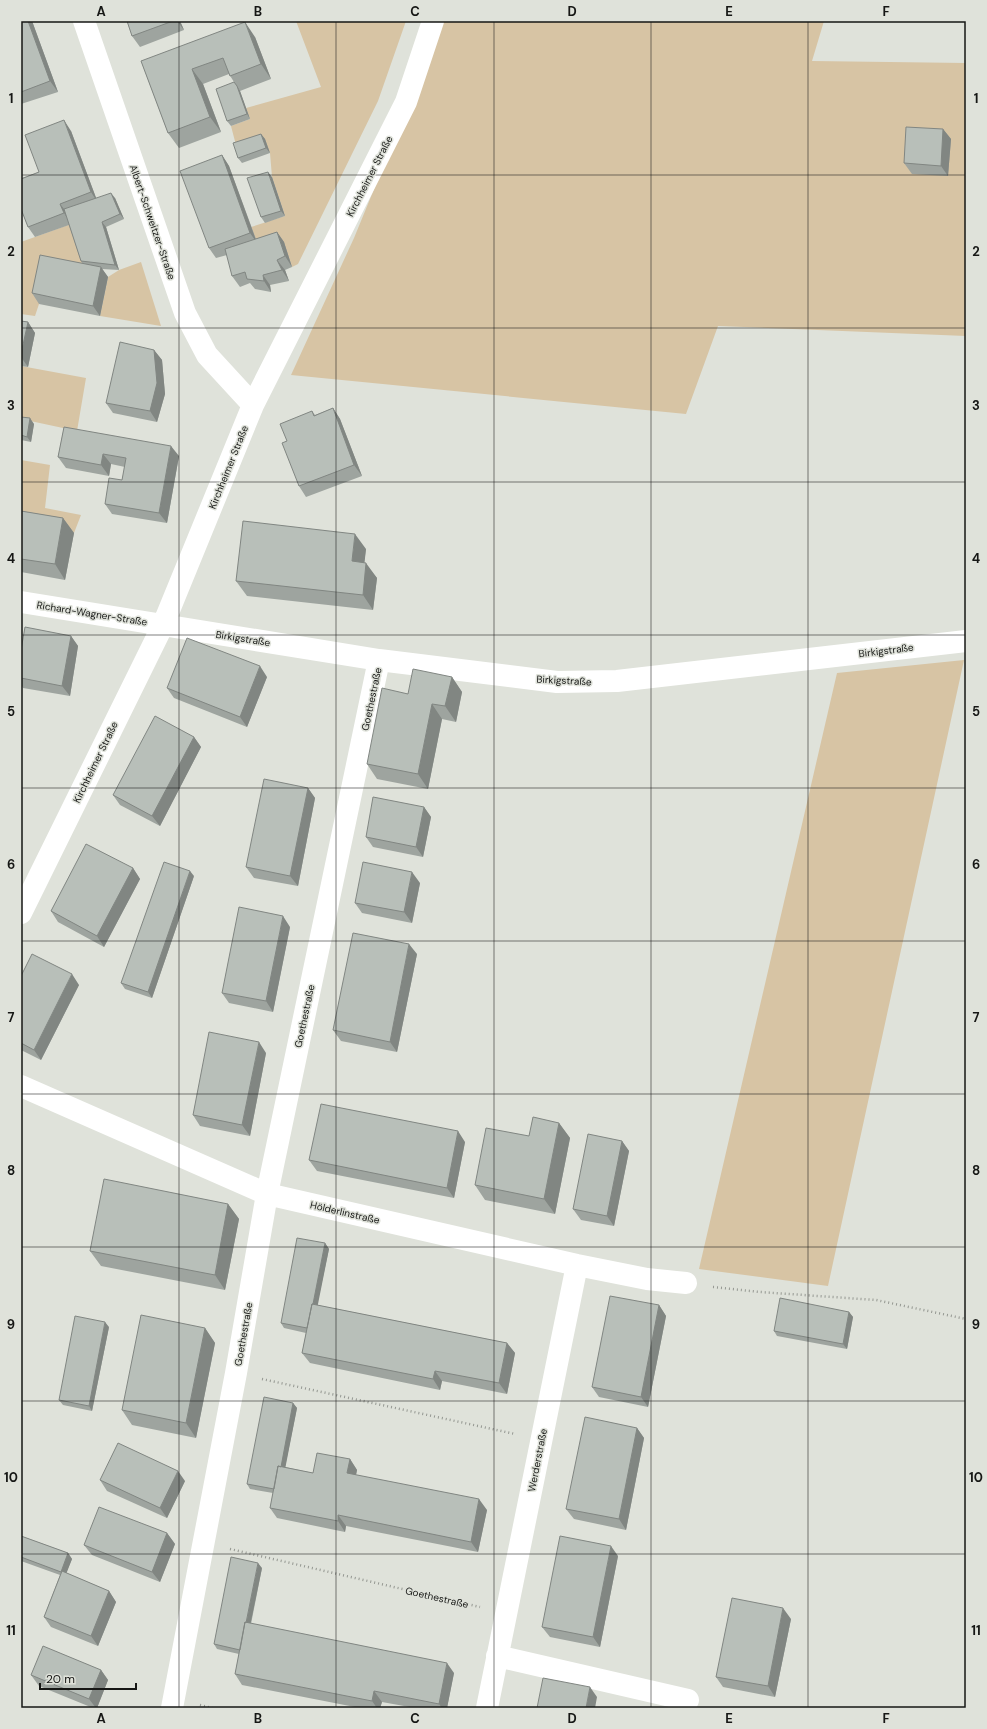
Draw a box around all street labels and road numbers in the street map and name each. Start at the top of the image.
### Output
street label: Kirchheimer Straße [343,133,396,219]
street label: Albert-Schweitzer-Straße [127,163,178,282]
street label: Kirchheimer Straße [206,423,251,511]
street label: Richard-Wagner-Straße [36,598,148,629]
street label: Birkigstraße [215,628,271,649]
street label: Birkigstraße [858,641,915,660]
street label: Goethestraße [358,666,385,732]
street label: Birkigstraße [536,673,592,688]
street label: Kirchheimer Straße [70,719,121,805]
street label: Goethestraße [291,983,318,1049]
street label: Hölderlinstraße [309,1198,381,1227]
street label: Goethestraße [232,1301,256,1367]
street label: Werderstraße [525,1427,550,1493]
street label: Goethestraße [404,1584,470,1611]

